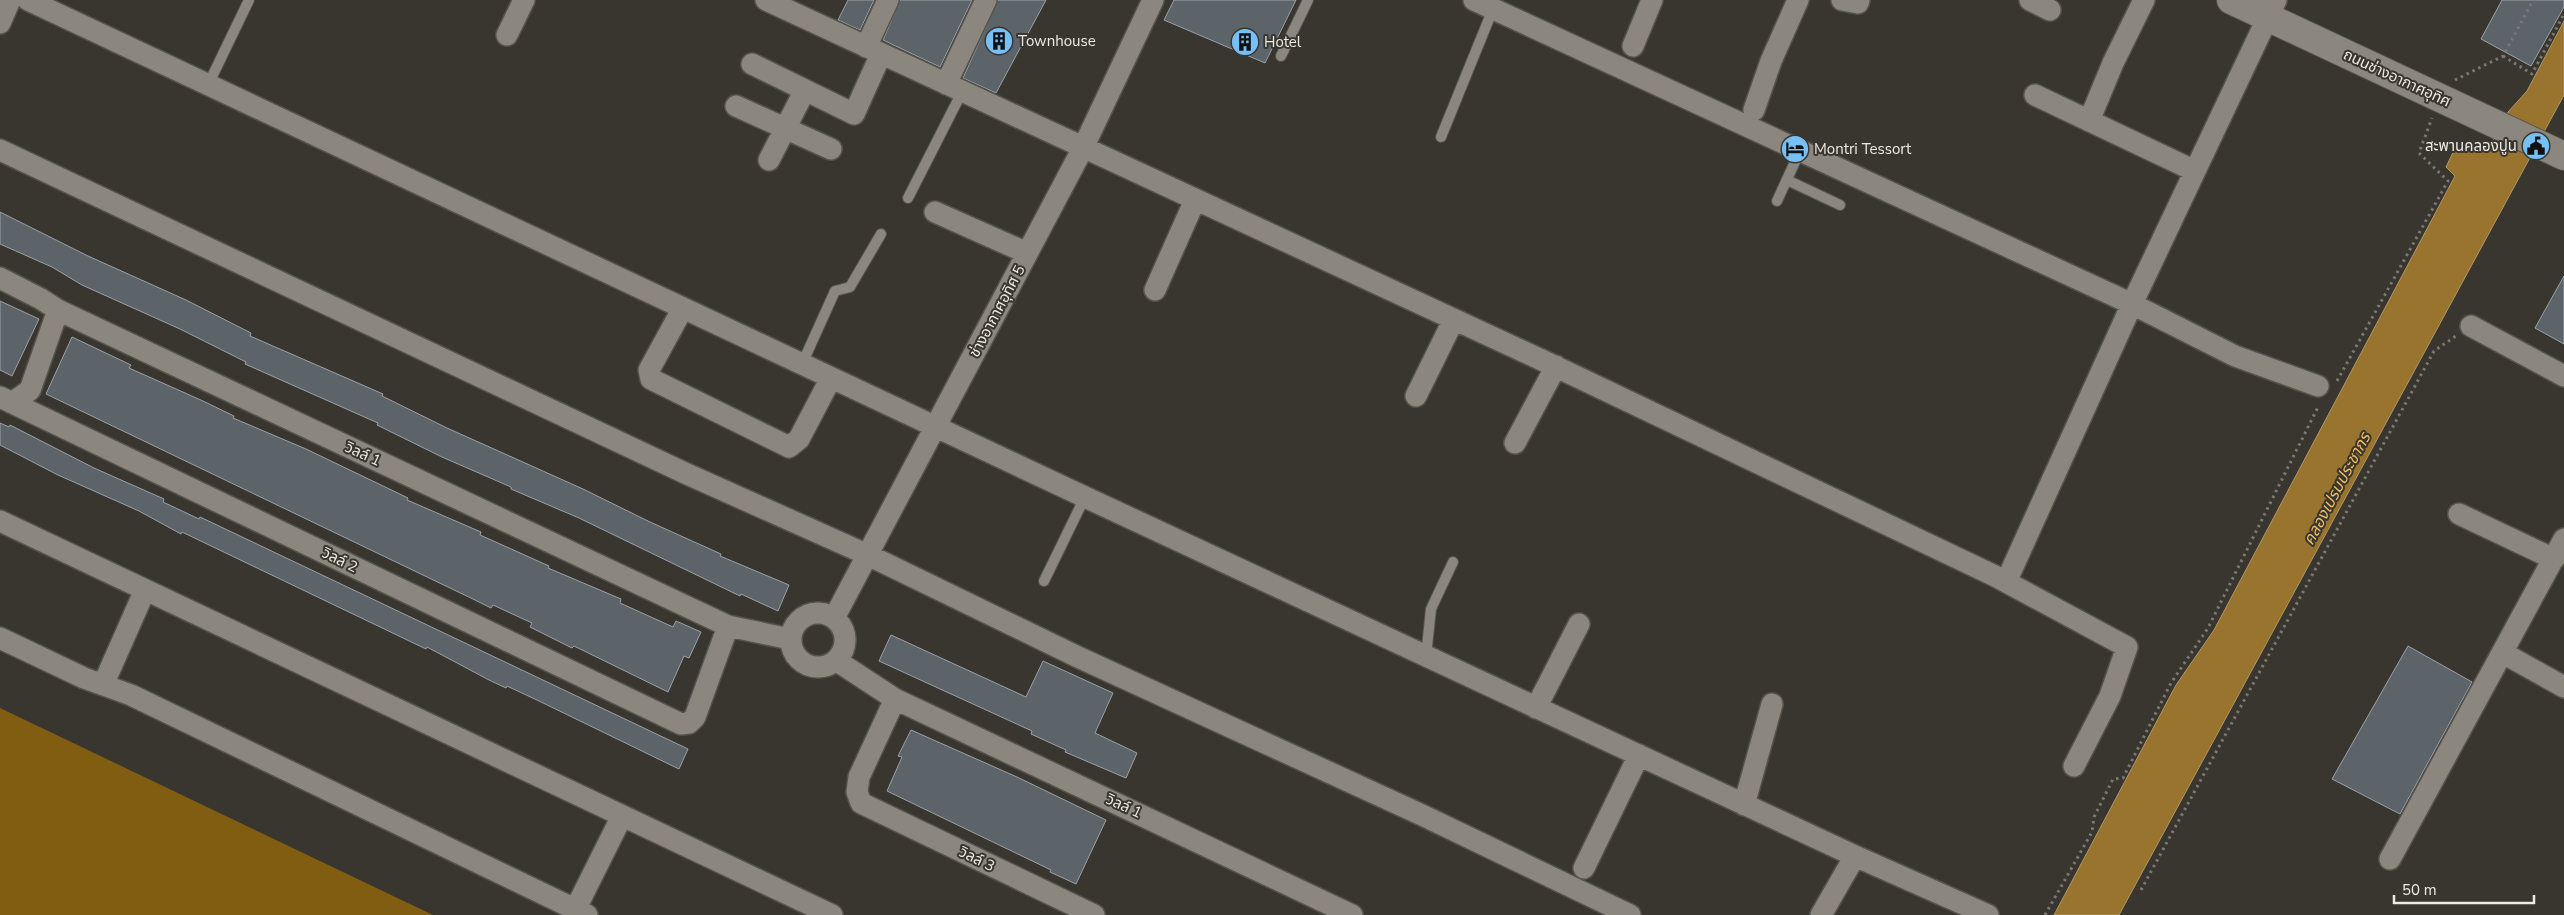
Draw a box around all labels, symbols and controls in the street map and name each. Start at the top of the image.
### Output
building icon: Townhouse [984,26,1014,56]
building icon: Hotel [1230,27,1260,57]
place label: Townhouse [1018,31,1096,51]
place label: Hotel [1264,32,1302,52]
street label: ถนนช่างอากาศอุทิศ [2340,44,2454,112]
public building icon: สะพานคลองปูน [2521,131,2551,161]
hotel icon: Montri Tessort [1780,134,1810,164]
place label: สะพานคลองปูน [2425,136,2517,156]
place label: Montri Tessort [1814,139,1912,159]
street label: ช่างอากาศอุทิศ 5 [964,261,1030,361]
water label: คลองเปรมประชากร [2298,428,2376,549]
street label: วิลล์ 1 [341,437,384,471]
street label: วิลล์ 2 [318,543,361,577]
street label: วิลล์ 1 [1102,789,1145,823]
street label: วิลล์ 3 [955,842,998,876]
scale bar [2394,872,2534,904]
text: 50 m [2402,880,2437,900]

